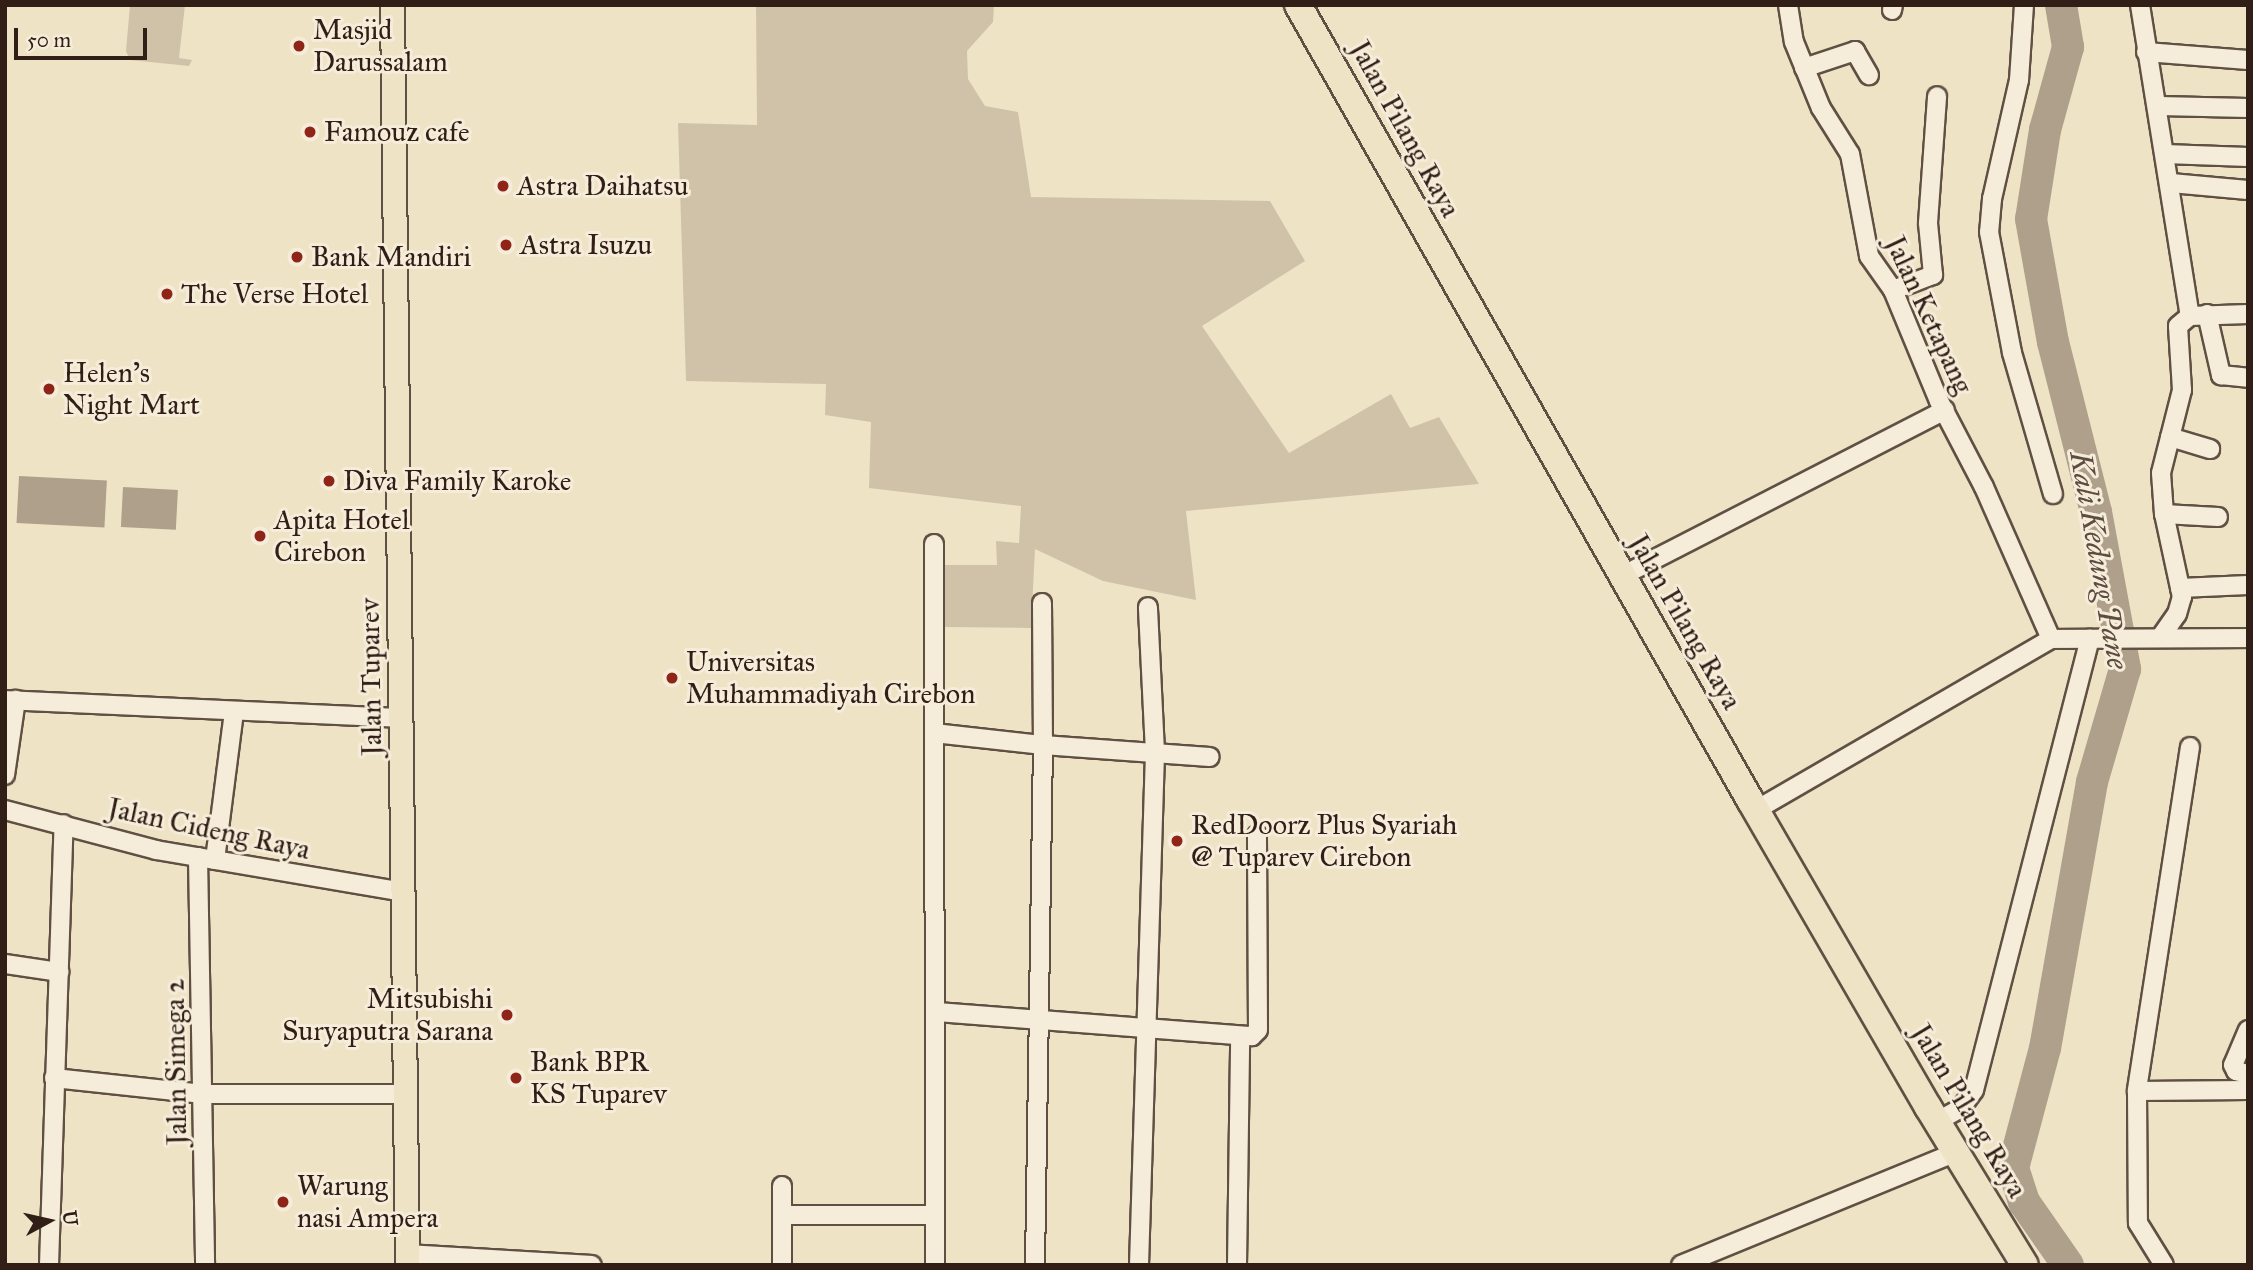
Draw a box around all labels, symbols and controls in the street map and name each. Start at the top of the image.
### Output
place label: Masjid Darussalam [313,13,448,79]
scale bar [18,14,150,58]
text: 50 m [27,27,71,53]
street label: Jalan Pilang Raya [1343,35,1467,223]
marker: Masjid Darussalam [291,38,307,54]
place label: Famouz cafe [324,115,470,149]
marker: Famouz cafe [302,124,318,140]
place label: Astra Daihatsu [517,169,688,203]
marker: Astra Daihatsu [495,178,511,194]
place label: Astra Isuzu [520,228,652,262]
street label: Jalan Ketapang [1878,231,1980,399]
marker: Astra Isuzu [498,237,514,253]
place label: Bank Mandiri [311,240,471,274]
marker: Bank Mandiri [289,249,305,265]
place label: The Verse Hotel [181,277,368,311]
marker: The Verse Hotel [159,286,175,302]
place label: Helen's Night Mart [63,356,200,422]
marker: Helen's Night Mart [41,381,57,397]
water label: Kali Kedung Pane [2062,448,2136,672]
place label: Diva Family Karoke [343,464,571,498]
marker: Diva Family Karoke [321,473,337,489]
place label: Apita Hotel Cirebon [274,503,410,569]
marker: Apita Hotel Cirebon [252,528,268,544]
street label: Jalan Pilang Raya [1621,529,1749,715]
street label: Jalan Tuparev [353,598,389,756]
place label: Universitas Muhammadiyah Cirebon [686,645,975,711]
marker: Universitas Muhammadiyah Cirebon [664,670,680,686]
street label: Jalan Cideng Raya [105,791,313,867]
place label: RedDoorz Plus Syariah @ Tuparev Cirebon [1191,808,1457,874]
marker: RedDoorz Plus Syariah @ Tuparev Cirebon [1169,833,1185,849]
street label: Jalan Simega 2 [158,978,194,1146]
place label: Mitsubishi Suryaputra Sarana [282,982,493,1048]
marker: Mitsubishi Suryaputra Sarana [499,1007,515,1023]
street label: Jalan Pilang Raya [1904,1018,2034,1204]
place label: Bank BPR KS Tuparev [530,1045,667,1111]
marker: Bank BPR KS Tuparev [508,1070,524,1086]
place label: Warung nasi Ampera [297,1169,438,1235]
north arrow [14,1186,84,1256]
marker: Warung nasi Ampera [275,1194,291,1210]
text: U [58,1209,83,1227]

